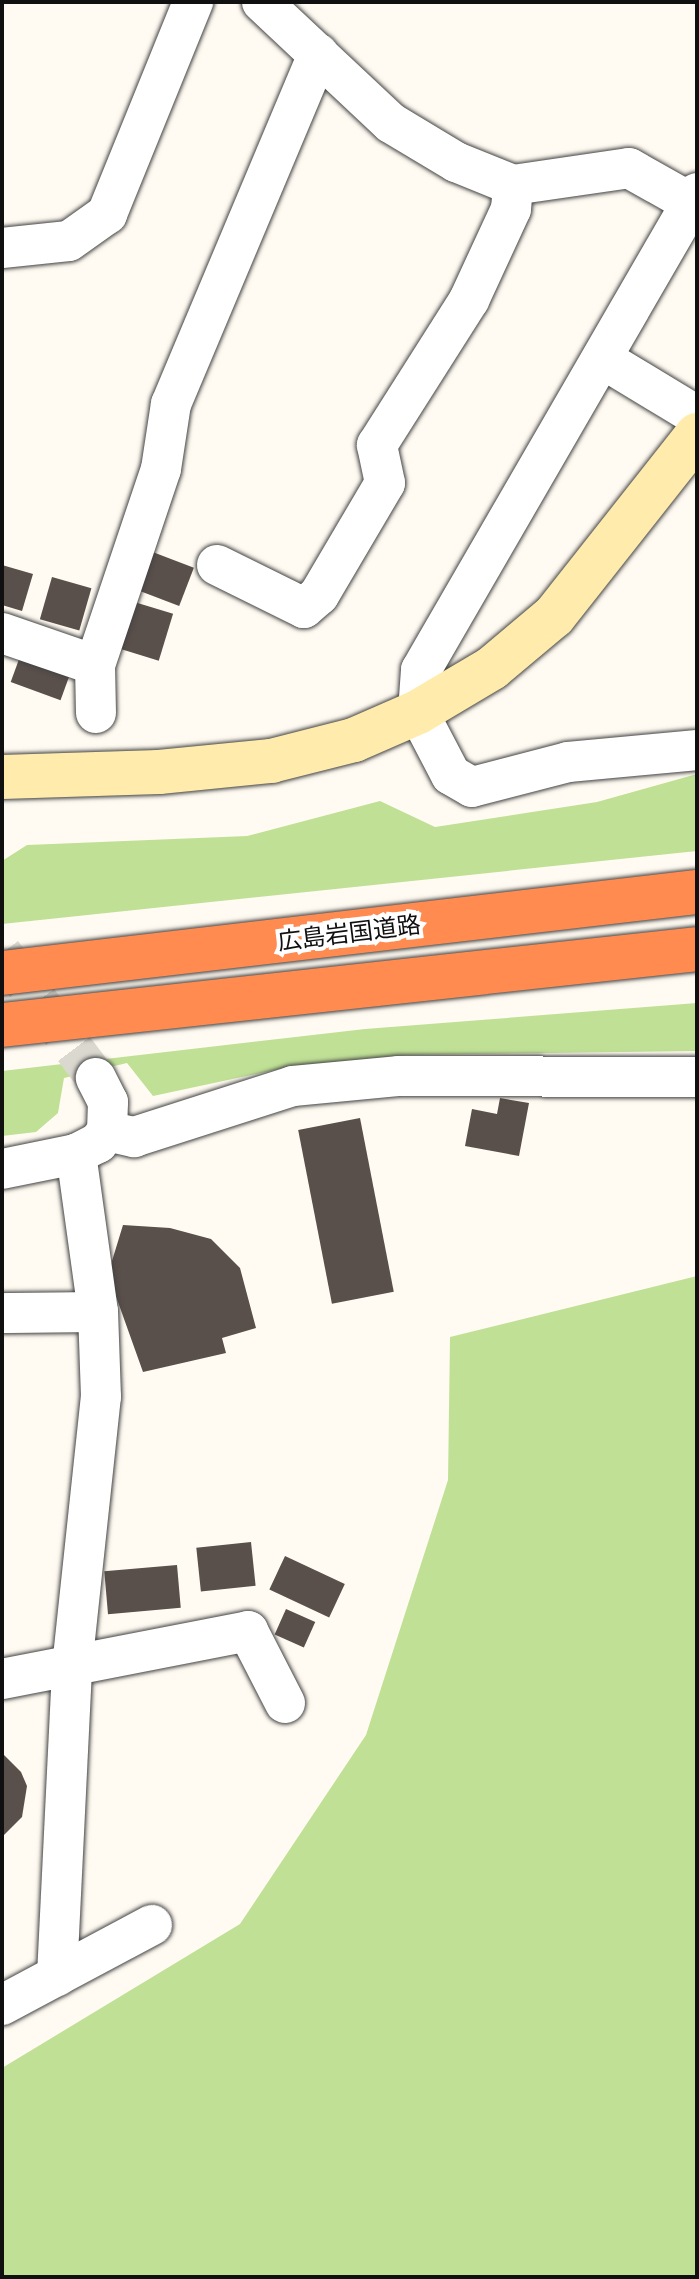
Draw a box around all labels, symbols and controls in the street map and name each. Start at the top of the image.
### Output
street label: 広島岩国道路 [276,909,422,955]

